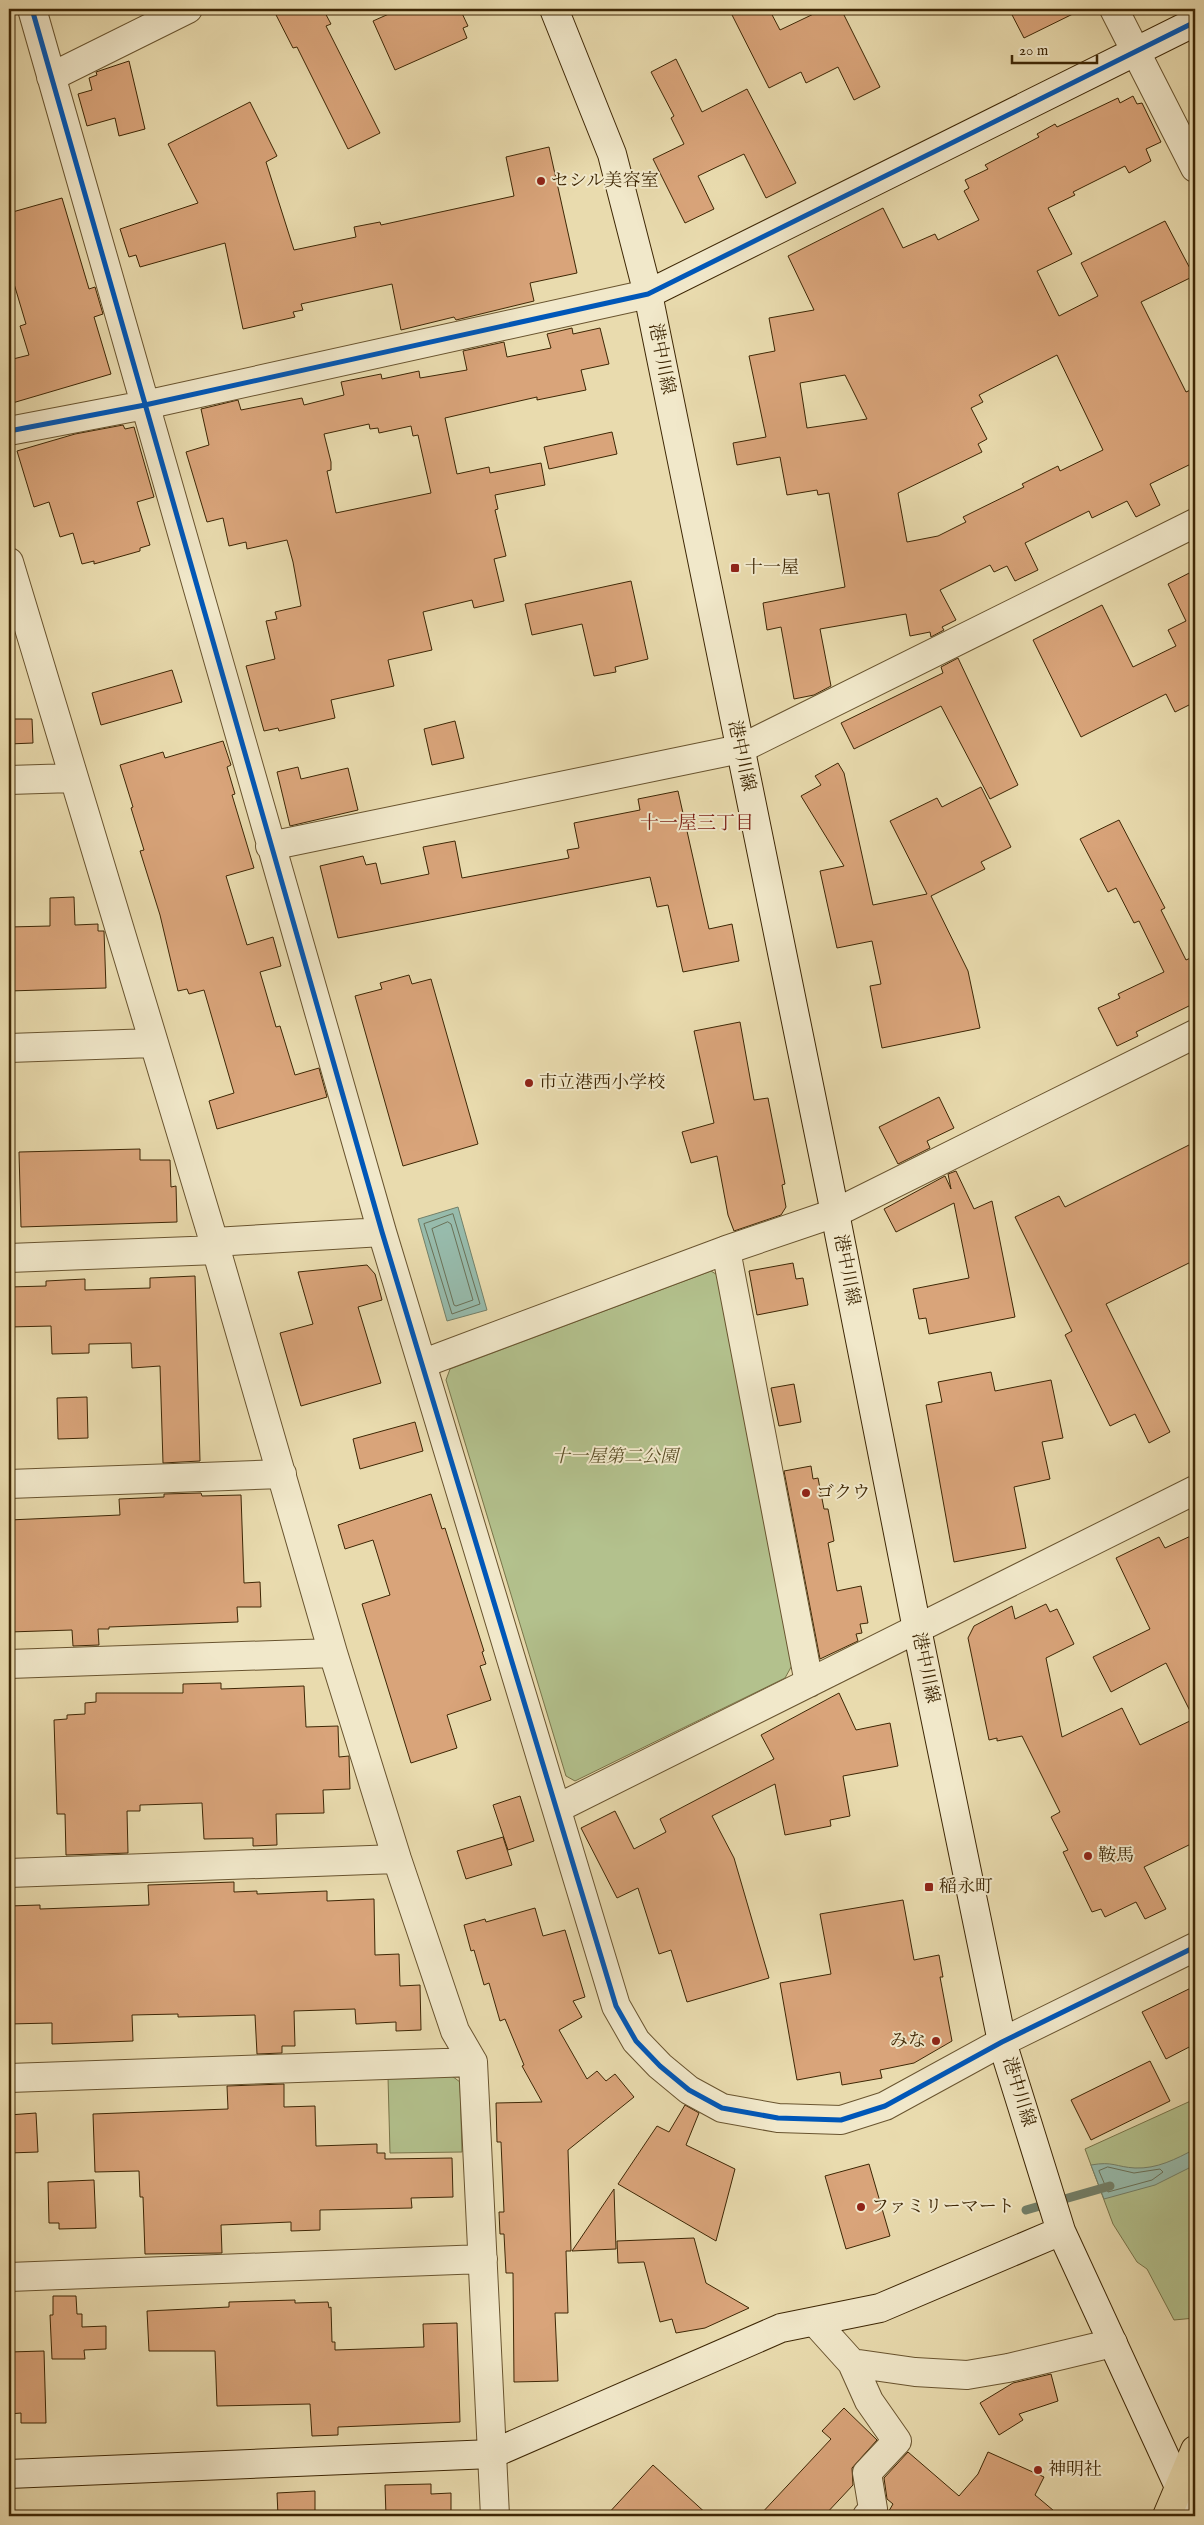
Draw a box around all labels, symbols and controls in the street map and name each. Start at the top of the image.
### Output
scale bar [1012,32,1096,64]
text: 20 m [1019,41,1049,60]
place label: セシル美容室 [551,170,659,193]
marker: セシル美容室 [535,175,547,187]
street label: 港中川線 [643,321,679,397]
place label: 十一屋 [745,557,799,580]
marker: 十一屋 [729,562,741,574]
street label: 港中川線 [722,718,760,794]
district label: 十一屋三丁目 [640,812,754,836]
place label: 市立港西小学校 [539,1072,665,1095]
marker: 市立港西小学校 [523,1077,535,1089]
street label: 港中川線 [828,1232,864,1308]
park label: 十一屋第二公園 [552,1446,681,1469]
place label: ゴクウ [816,1482,870,1505]
marker: ゴクウ [800,1487,812,1499]
street label: 港中川線 [906,1630,944,1706]
place label: 鞍馬 [1098,1845,1134,1868]
marker: 鞍馬 [1082,1850,1094,1862]
place label: 稲永町 [939,1876,993,1899]
marker: 稲永町 [923,1881,935,1893]
place label: みな [890,2030,926,2053]
marker: みな [930,2035,942,2047]
street label: 港中川線 [996,2054,1040,2130]
place label: ファミリーマート [871,2196,1015,2219]
marker: ファミリーマート [855,2201,867,2213]
place label: 神明社 [1048,2459,1102,2482]
marker: 神明社 [1032,2464,1044,2476]

